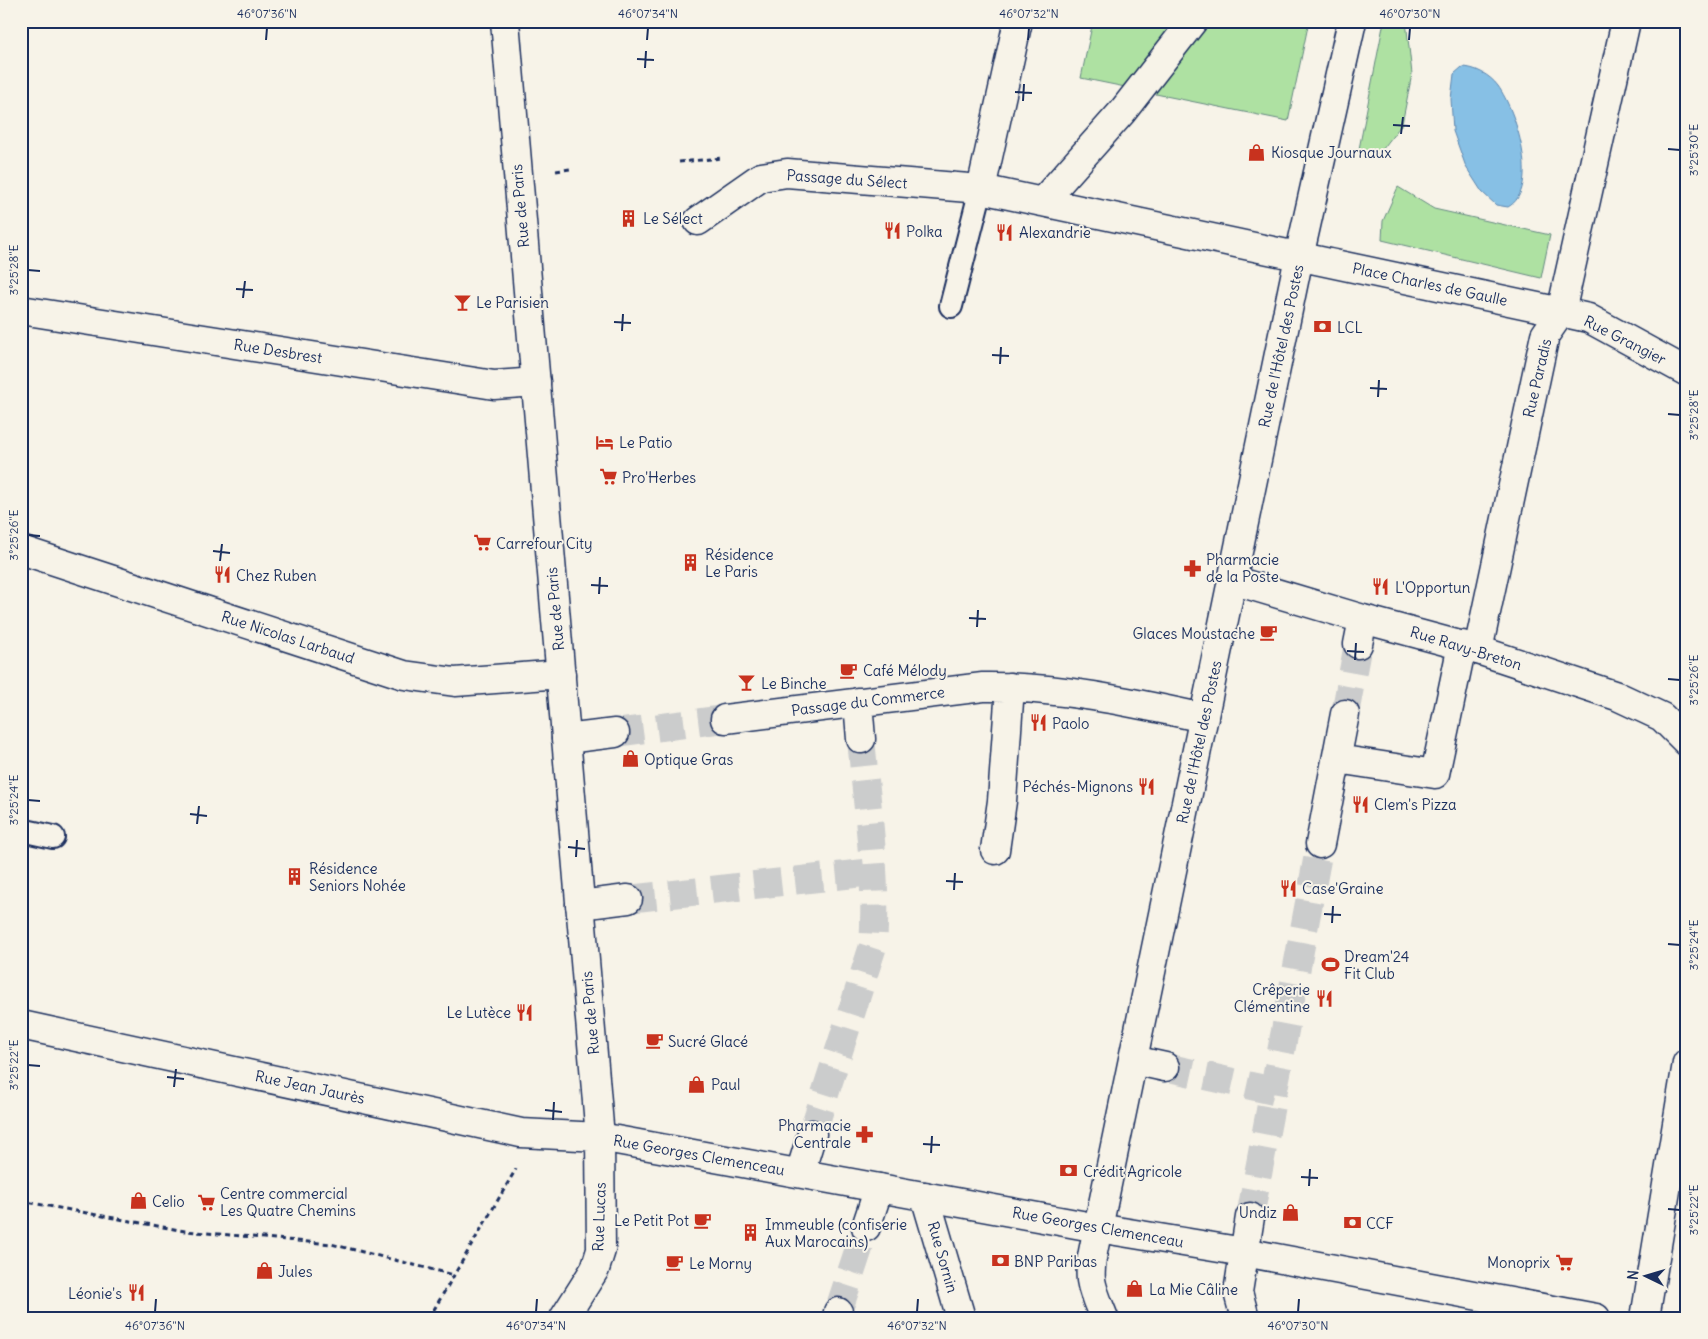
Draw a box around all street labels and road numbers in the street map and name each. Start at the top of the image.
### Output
street label: Rue de Paris [507,163,533,249]
street label: Passage du Sélect [786,165,908,193]
street label: Place Charles de Gaulle [1351,258,1509,310]
street label: Rue de l'Hôtel des Postes [1254,262,1308,429]
street label: Rue Grangier [1581,311,1669,369]
street label: Rue Desbrest [232,335,324,367]
street label: Rue Paradis [1519,336,1555,419]
street label: Rue de Paris [542,566,568,652]
street label: Rue Nicolas Larbaud [219,607,357,668]
street label: Rue Ravy-Breton [1408,622,1524,674]
street label: Rue de l'Hôtel des Postes [1172,658,1226,825]
street label: Passage du Commerce [790,682,946,720]
street label: Rue de Paris [577,970,603,1056]
street label: Rue Jean Jaurès [253,1066,367,1108]
street label: Rue Georges Clemenceau [612,1131,787,1179]
street label: Rue Lucas [588,1182,610,1252]
street label: Rue Georges Clemenceau [1011,1203,1186,1251]
street label: Rue Sornin [924,1219,962,1295]

